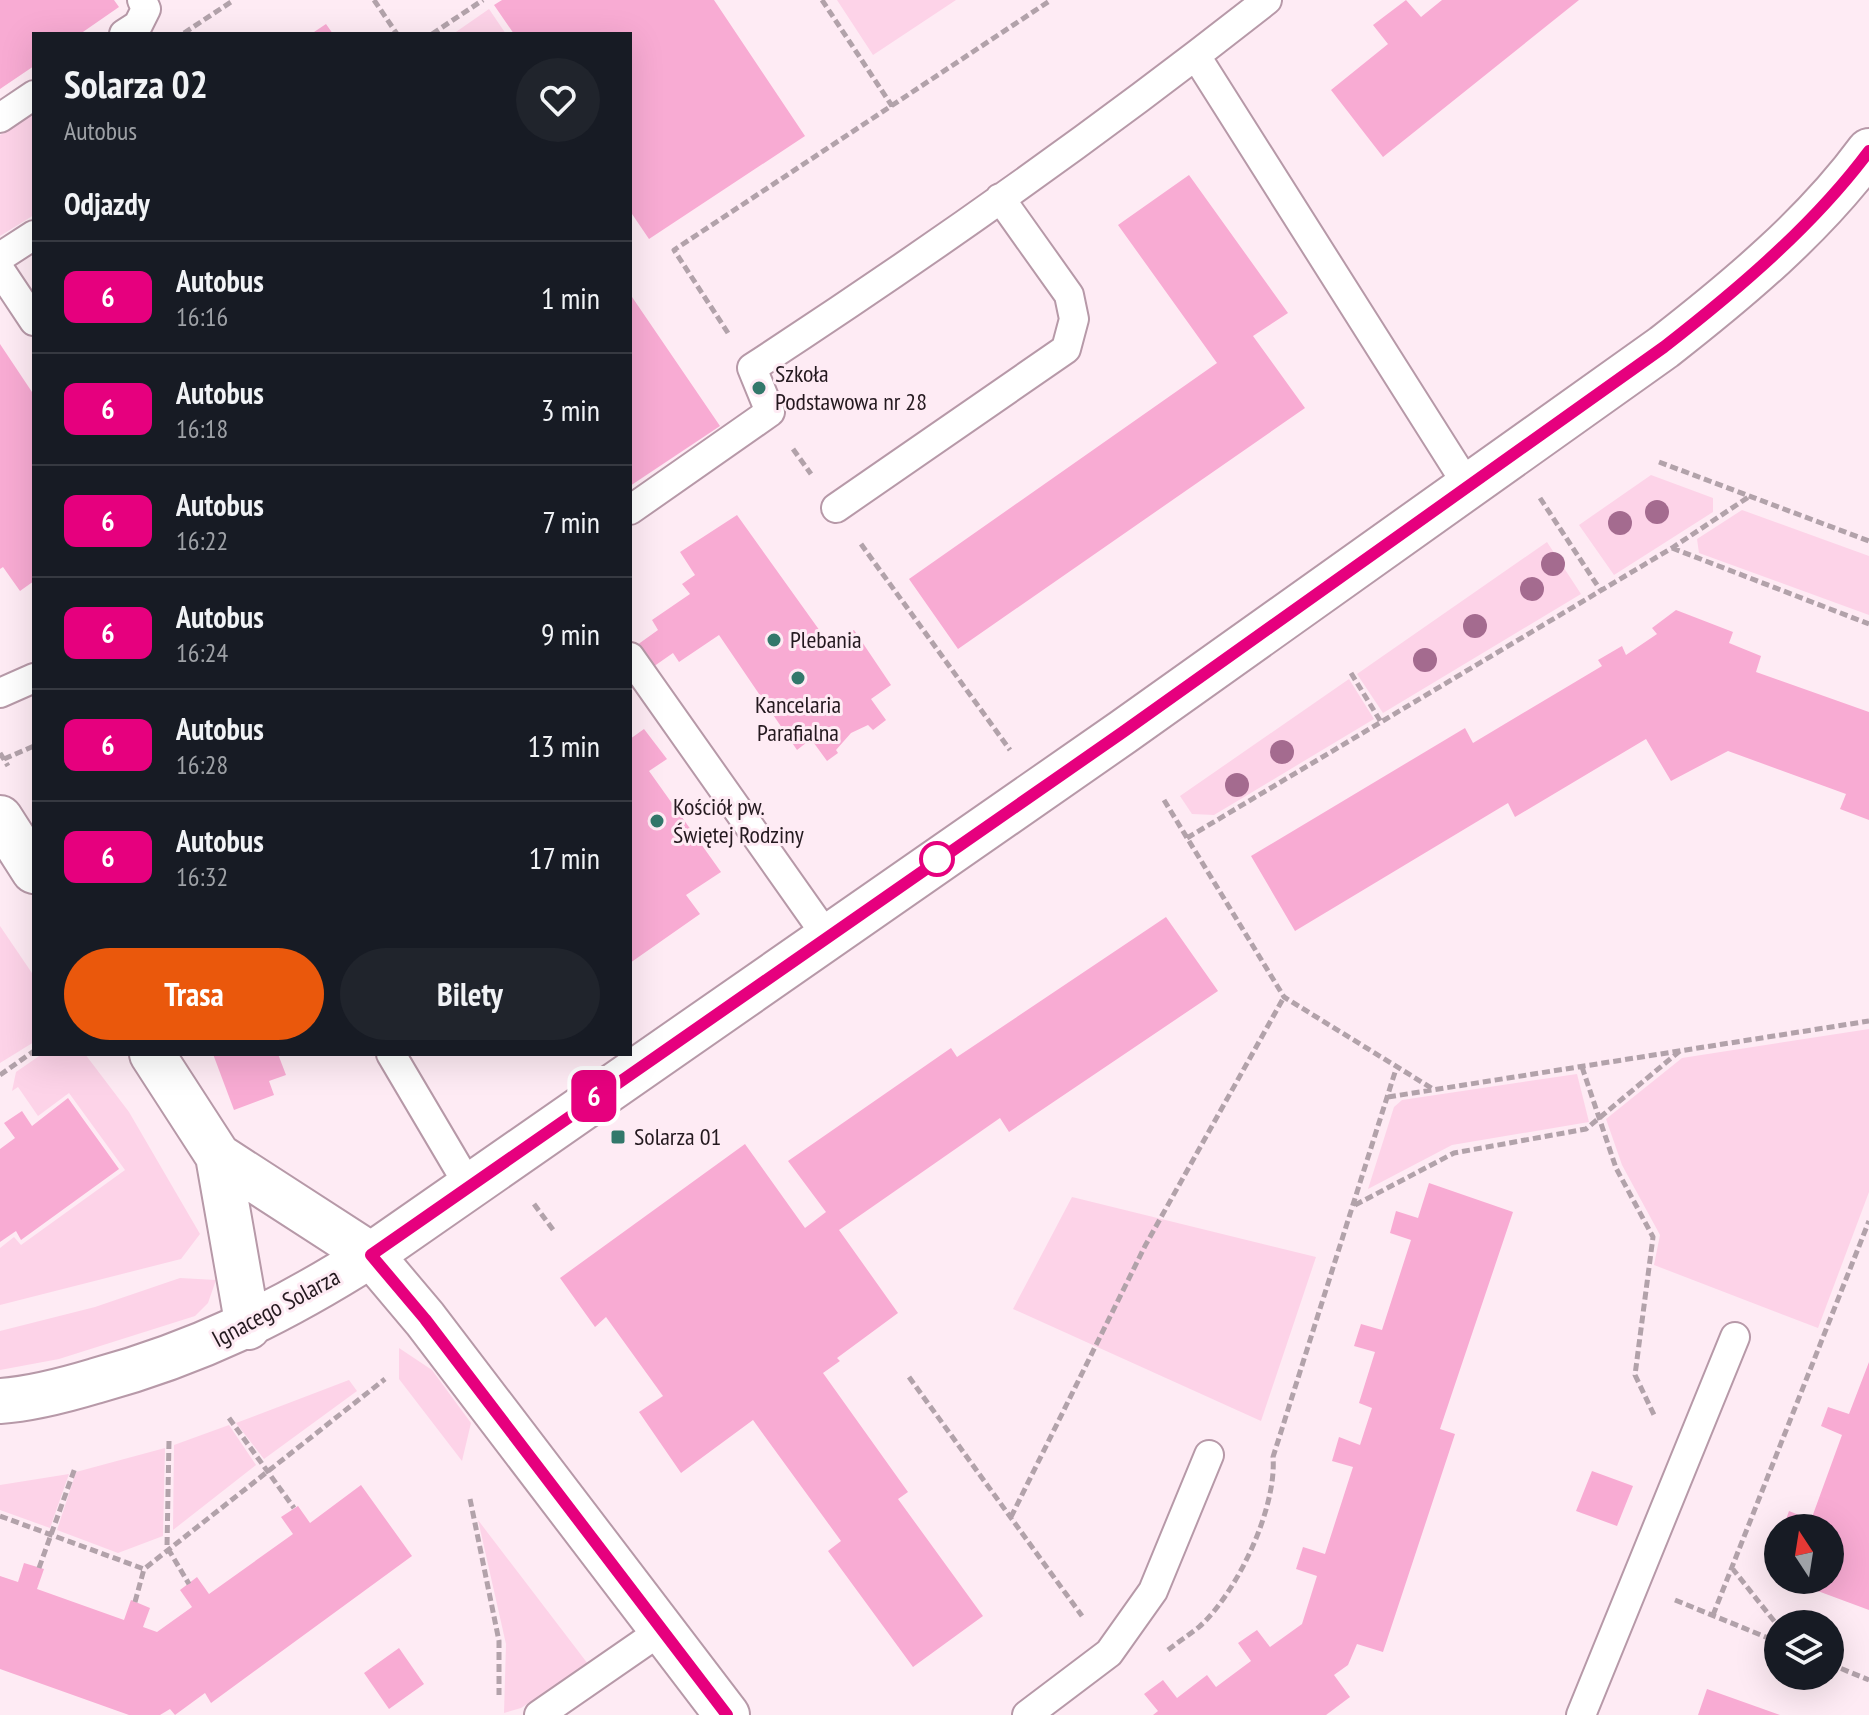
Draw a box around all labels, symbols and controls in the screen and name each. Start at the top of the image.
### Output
button: heart [516,58,600,142]
text: Solarza 02 [64,59,208,108]
text: Autobus [64,114,137,147]
text: Odjazdy [64,184,150,223]
text: Autobus [176,261,264,300]
text: 6 [101,278,115,315]
text: 1 min [541,278,600,317]
text: 16:16 [176,300,228,333]
place label: Szkoła Podstawowa nr 28 [775,358,927,417]
text: Autobus [176,373,264,412]
marker: Szkoła Podstawowa nr 28 [750,379,768,397]
text: 6 [101,390,115,427]
text: 3 min [541,390,600,429]
text: 16:18 [176,412,228,445]
text: Autobus [176,485,264,524]
text: 6 [101,502,115,539]
text: 7 min [542,502,600,541]
text: 16:22 [176,524,228,557]
text: Autobus [176,597,264,636]
text: 6 [101,614,115,651]
text: 9 min [541,614,600,653]
place label: Plebania [790,624,862,655]
marker: Plebania [765,631,783,649]
text: 16:24 [176,636,228,669]
marker: Kancelaria Parafialna [789,669,807,687]
place label: Kancelaria Parafialna [755,689,841,748]
text: Autobus [176,709,264,748]
text: 6 [101,726,115,763]
text: 13 min [527,726,600,765]
text: 16:28 [176,748,228,781]
place label: Kościół pw. Świętej Rodziny [673,791,804,850]
marker: Kościół pw. Świętej Rodziny [648,812,666,830]
text: Autobus [176,821,264,860]
text: 6 [101,838,115,875]
text: 17 min [529,838,600,877]
unlabelled marker [920,842,954,876]
text: 16:32 [176,860,228,893]
button: Trasa [64,948,324,1040]
button: Bilety [340,948,600,1040]
line badge: 6 [568,1070,620,1122]
text: 6 [587,1077,601,1114]
place label: Solarza 01 [634,1121,721,1152]
marker: Solarza 01 [609,1128,627,1146]
street label: Ignacego Solarza [206,1261,345,1354]
north arrow [1764,1514,1844,1594]
map controls [1764,1514,1844,1690]
button: layers [1764,1610,1844,1690]

